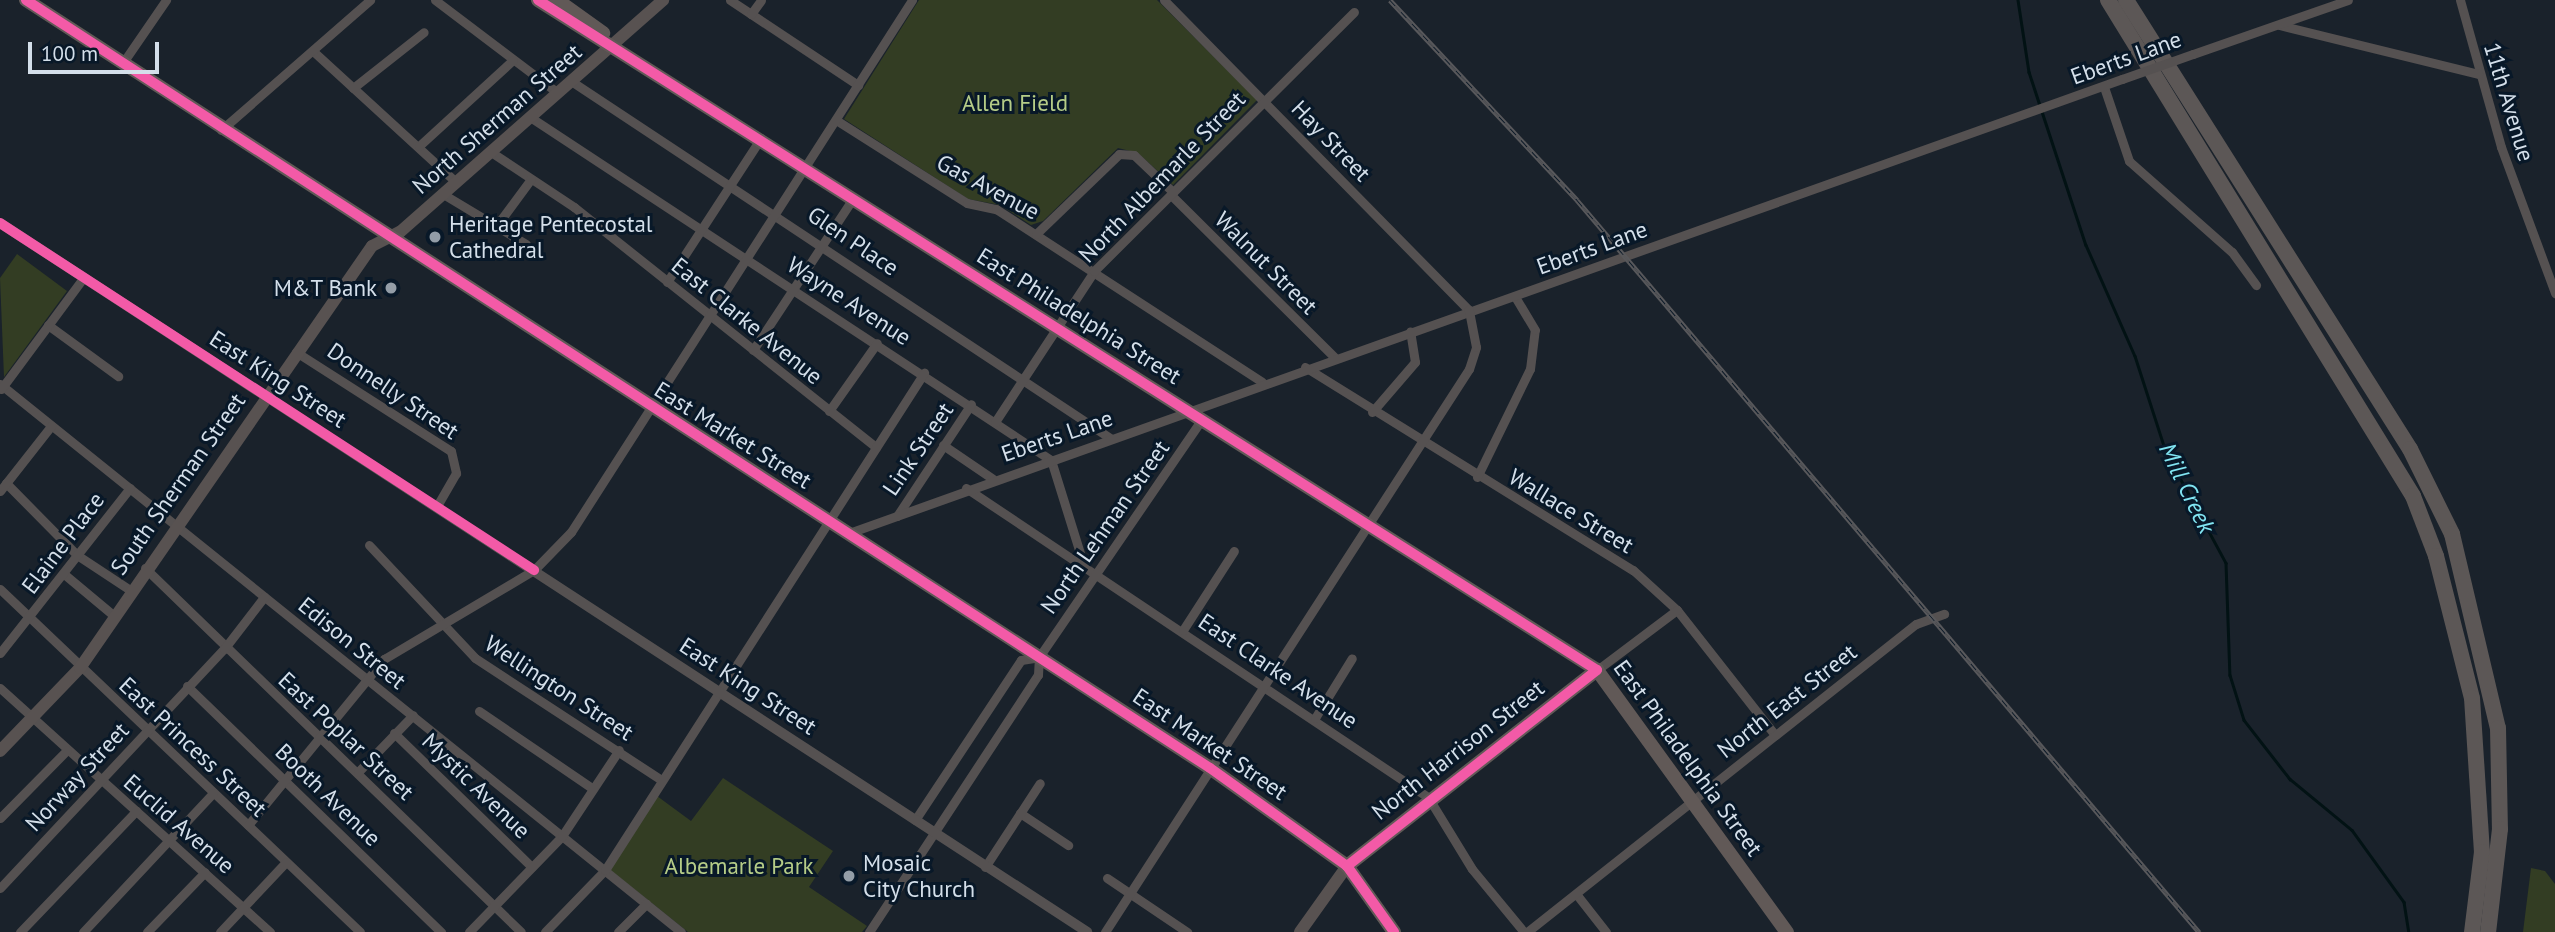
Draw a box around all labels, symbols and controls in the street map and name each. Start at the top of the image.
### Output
street label: Eberts Lane [2067,25,2185,91]
scale bar [32,28,163,72]
street label: North Sherman Street [407,38,587,200]
street label: 11th Avenue [2478,39,2540,165]
text: 100 m [41,40,98,67]
street label: North Albemarle Street [1073,85,1251,269]
park label: Allen Field [962,89,1068,117]
street label: Hay Street [1285,95,1377,187]
street label: Gas Avenue [932,148,1044,226]
street label: Glen Place [802,201,904,281]
street label: Walnut Street [1209,206,1323,320]
place label: Heritage Pentecostal Cathedral [449,210,653,264]
street label: Eberts Lane [1533,215,1651,281]
marker: Heritage Pentecostal Cathedral [427,229,443,245]
street label: East Philadelphia Street [972,242,1186,390]
street label: East Clarke Avenue [666,251,828,391]
street label: Wayne Avenue [782,251,916,351]
place label: M&T Bank [273,274,377,302]
marker: M&T Bank [383,280,399,296]
street label: East King Street [204,325,352,433]
street label: Donnelly Street [322,337,464,445]
street label: East Market Street [649,376,817,494]
street label: South Sherman Street [105,388,251,580]
street label: Link Street [877,397,959,501]
street label: Eberts Lane [998,404,1116,468]
street label: North Lehman Street [1035,435,1175,619]
water label: Mill Creek [2153,438,2221,538]
street label: Wallace Street [1504,463,1638,559]
street label: Elaine Place [16,487,110,599]
street label: Edison Street [293,591,411,695]
street label: East Clarke Avenue [1193,607,1363,735]
street label: Wellington Street [480,630,638,746]
street label: East King Street [674,632,822,740]
street label: North East Street [1712,638,1862,764]
street label: East Philadelphia Street [1608,655,1768,861]
street label: East Poplar Street [273,666,419,806]
street label: East Princess Street [113,672,273,822]
street label: North Harrison Street [1366,674,1550,826]
street label: East Market Street [1128,682,1292,806]
street label: Norway Street [19,717,135,837]
street label: Mystic Avenue [416,727,536,845]
street label: Booth Avenue [269,738,387,852]
street label: Euclid Avenue [118,768,240,880]
place label: Mosaic City Church [863,849,976,903]
park label: Albemarle Park [664,852,814,880]
marker: Mosaic City Church [841,868,857,884]

